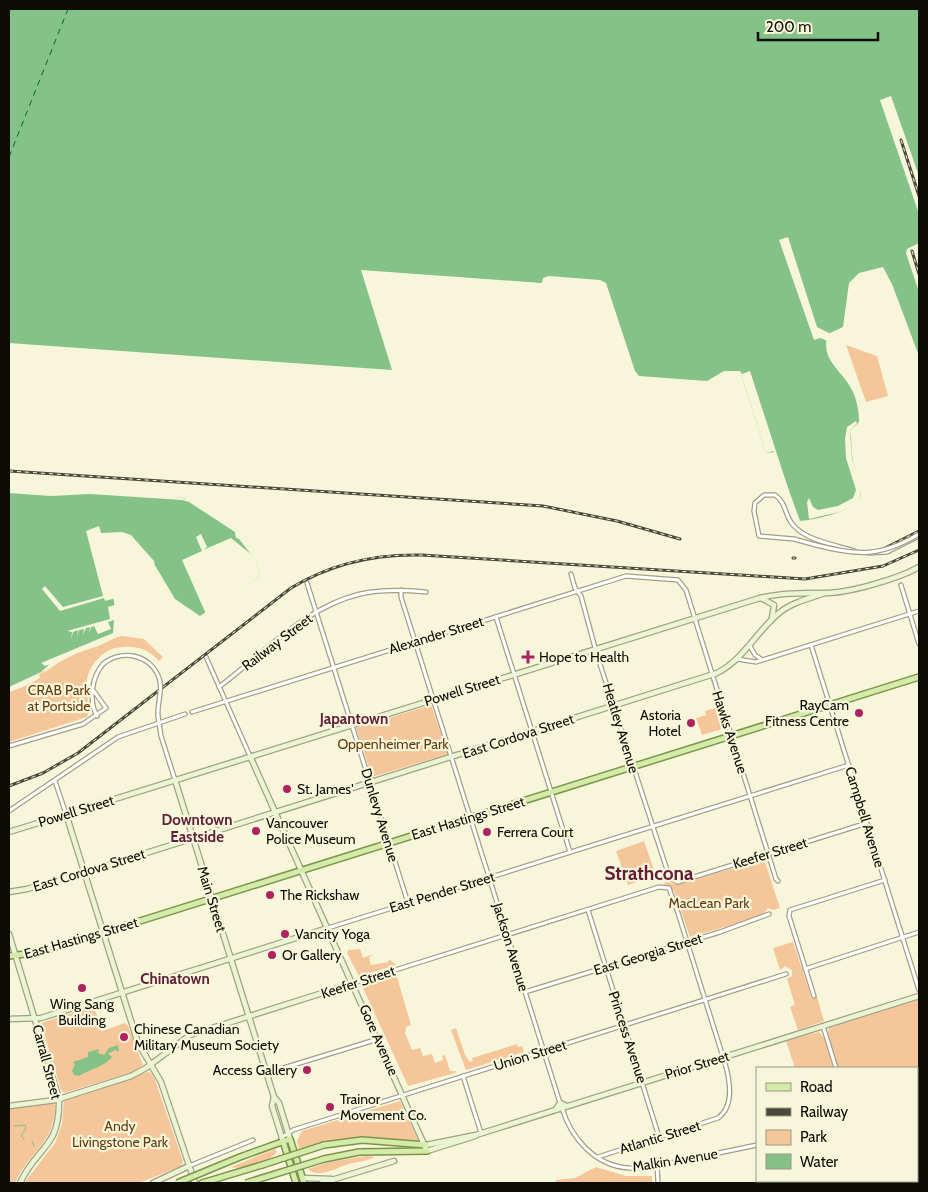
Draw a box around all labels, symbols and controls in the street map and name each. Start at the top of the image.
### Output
scale bar [758,10,878,42]
text: 200 m [766,18,811,36]
street label: Railway Street [238,609,316,674]
street label: Alexander Street [386,612,486,658]
place label: Hope to Health [539,648,629,666]
marker: Hope to Health [521,650,535,664]
street label: Powell Street [422,670,502,710]
park label: CRAB Park at Portside [28,681,91,715]
street label: Heatley Avenue [599,681,643,775]
street label: Hawks Avenue [708,688,752,776]
place label: RayCam Fitness Centre [765,696,849,730]
place label: Astoria Hotel [640,706,682,740]
marker: RayCam Fitness Centre [853,707,865,719]
street label: East Cordova Street [460,709,576,763]
district label: Japantown [319,710,388,728]
marker: Astoria Hotel [685,717,697,729]
park label: Oppenheimer Park [337,735,449,753]
street label: Campbell Avenue [841,764,889,870]
street label: Dunlevy Avenue [357,766,403,864]
place label: St. James' [297,780,354,798]
marker: St. James' [281,783,293,795]
street label: Powell Street [36,791,116,831]
street label: East Hastings Street [409,792,527,844]
district label: Downtown Eastside [161,811,233,846]
place label: Vancouver Police Museum [266,814,356,848]
place label: Ferrera Court [497,823,574,841]
marker: Vancouver Police Museum [250,825,262,837]
marker: Ferrera Court [481,826,493,838]
street label: Keefer Street [731,833,810,873]
street label: East Cordova Street [31,844,148,896]
district label: Strathcona [604,862,694,885]
street label: Main Street [193,864,231,934]
street label: East Pender Street [387,867,497,917]
place label: The Rickshaw [280,886,359,904]
marker: The Rickshaw [264,889,276,901]
park label: MacLean Park [668,894,750,912]
street label: Jackson Avenue [489,900,533,993]
street label: East Hastings Street [22,913,140,963]
place label: Vancity Yoga [295,925,370,943]
marker: Vancity Yoga [279,928,291,940]
street label: East Georgia Street [591,929,705,979]
place label: Or Gallery [282,946,342,964]
marker: Or Gallery [266,949,278,961]
street label: Keefer Street [319,961,398,1002]
district label: Chinatown [140,970,210,988]
marker: Wing Sang Building [76,982,88,994]
street label: Princess Avenue [605,989,651,1085]
place label: Wing Sang Building [50,995,115,1029]
street label: Gore Avenue [355,1002,403,1078]
place label: Chinese Canadian Military Museum Society [134,1020,279,1054]
street label: Carrall Street [28,1023,66,1102]
marker: Chinese Canadian Military Museum Society [118,1031,130,1043]
street label: Union Street [491,1035,569,1075]
street label: Prior Street [663,1047,732,1083]
place label: Access Gallery [213,1061,297,1079]
marker: Access Gallery [301,1064,313,1076]
legend [756,1067,918,1182]
text: Road [800,1078,833,1096]
place label: Trainor Movement Co. [340,1090,427,1124]
marker: Trainor Movement Co. [324,1101,336,1113]
text: Railway [800,1103,849,1121]
street label: Atlantic Street [617,1116,703,1158]
park label: Andy Livingstone Park [72,1117,169,1151]
text: Park [800,1128,827,1146]
street label: Malkin Avenue [631,1144,719,1176]
text: Water [800,1153,838,1171]

